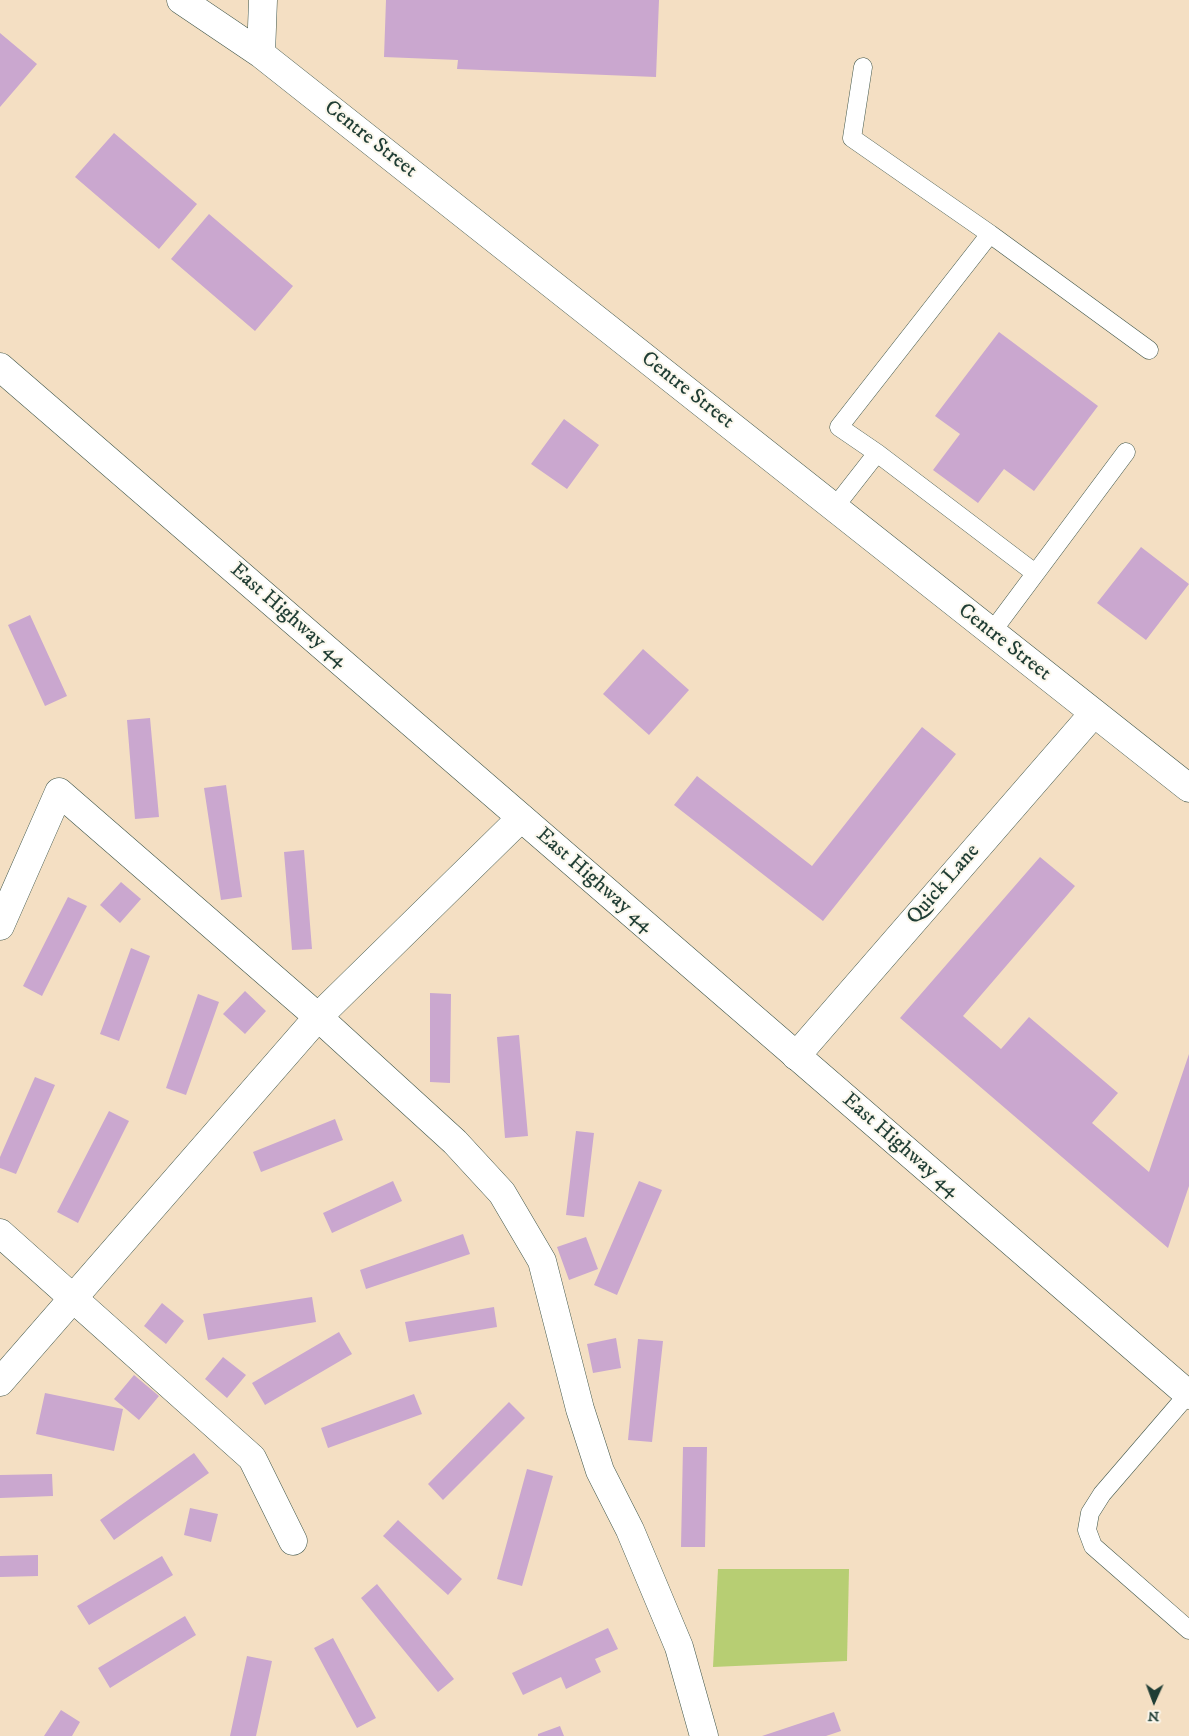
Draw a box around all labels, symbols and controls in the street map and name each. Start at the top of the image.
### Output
street label: Centre Street [319,96,421,184]
street label: Centre Street [636,347,738,435]
street label: East Highway 44 [224,558,352,674]
street label: Centre Street [953,599,1055,687]
street label: East Highway 44 [530,823,658,939]
street label: Quick Lane [902,839,986,931]
street label: East Highway 44 [836,1088,964,1204]
north arrow [1129,1676,1179,1726]
text: N [1147,1707,1160,1725]

